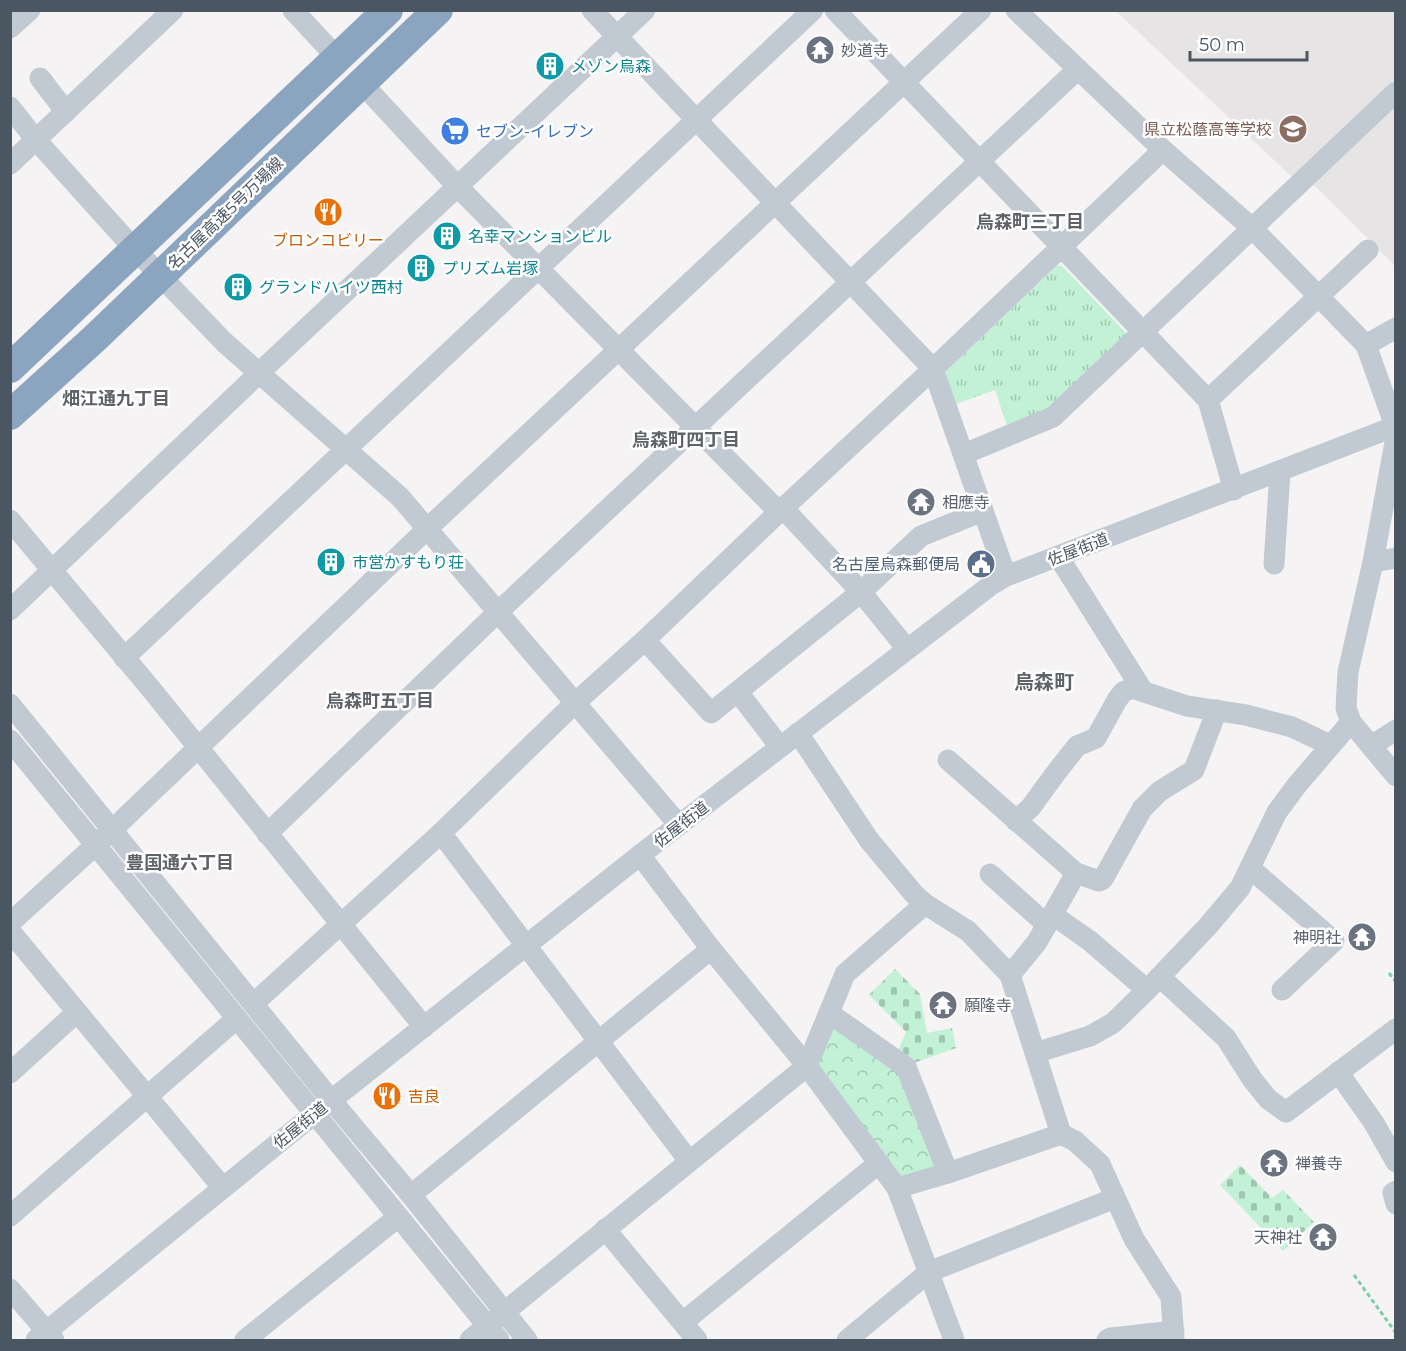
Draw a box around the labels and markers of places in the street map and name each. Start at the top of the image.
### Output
temple icon: 妙道寺 [804,34,836,66]
place label: 妙道寺 [841,41,889,60]
building icon: メゾン烏森 [534,50,566,82]
place label: メゾン烏森 [571,57,651,76]
school or university icon: 県立松蔭高等学校 [1277,113,1309,145]
supermarket icon: セブン-イレブン [439,115,471,147]
place label: 県立松蔭高等学校 [1144,120,1272,139]
place label: セブン-イレブン [476,122,594,141]
restaurant icon: ブロンコビリー [312,196,344,228]
building icon: 名幸マンションビル [431,220,463,252]
place label: 名幸マンションビル [468,227,612,246]
place label: ブロンコビリー [272,231,384,250]
building icon: プリズム岩塚 [405,252,437,284]
place label: プリズム岩塚 [442,259,538,278]
building icon: グランドハイツ西村 [222,271,254,303]
place label: グランドハイツ西村 [259,278,403,297]
temple icon: 相應寺 [905,486,937,518]
place label: 相應寺 [942,493,990,512]
building icon: 市営かすもり荘 [315,546,347,578]
public building icon: 名古屋烏森郵便局 [965,548,997,580]
place label: 市営かすもり荘 [352,553,464,572]
place label: 名古屋烏森郵便局 [832,555,960,574]
temple icon: 神明社 [1346,921,1378,953]
place label: 神明社 [1293,928,1341,947]
temple icon: 願隆寺 [927,989,959,1021]
place label: 願隆寺 [964,996,1012,1015]
restaurant icon: 吉良 [371,1080,403,1112]
place label: 吉良 [408,1087,440,1106]
temple icon: 禅養寺 [1258,1147,1290,1179]
place label: 禅養寺 [1295,1154,1343,1173]
temple icon: 天神社 [1307,1221,1339,1253]
place label: 天神社 [1254,1228,1302,1247]

